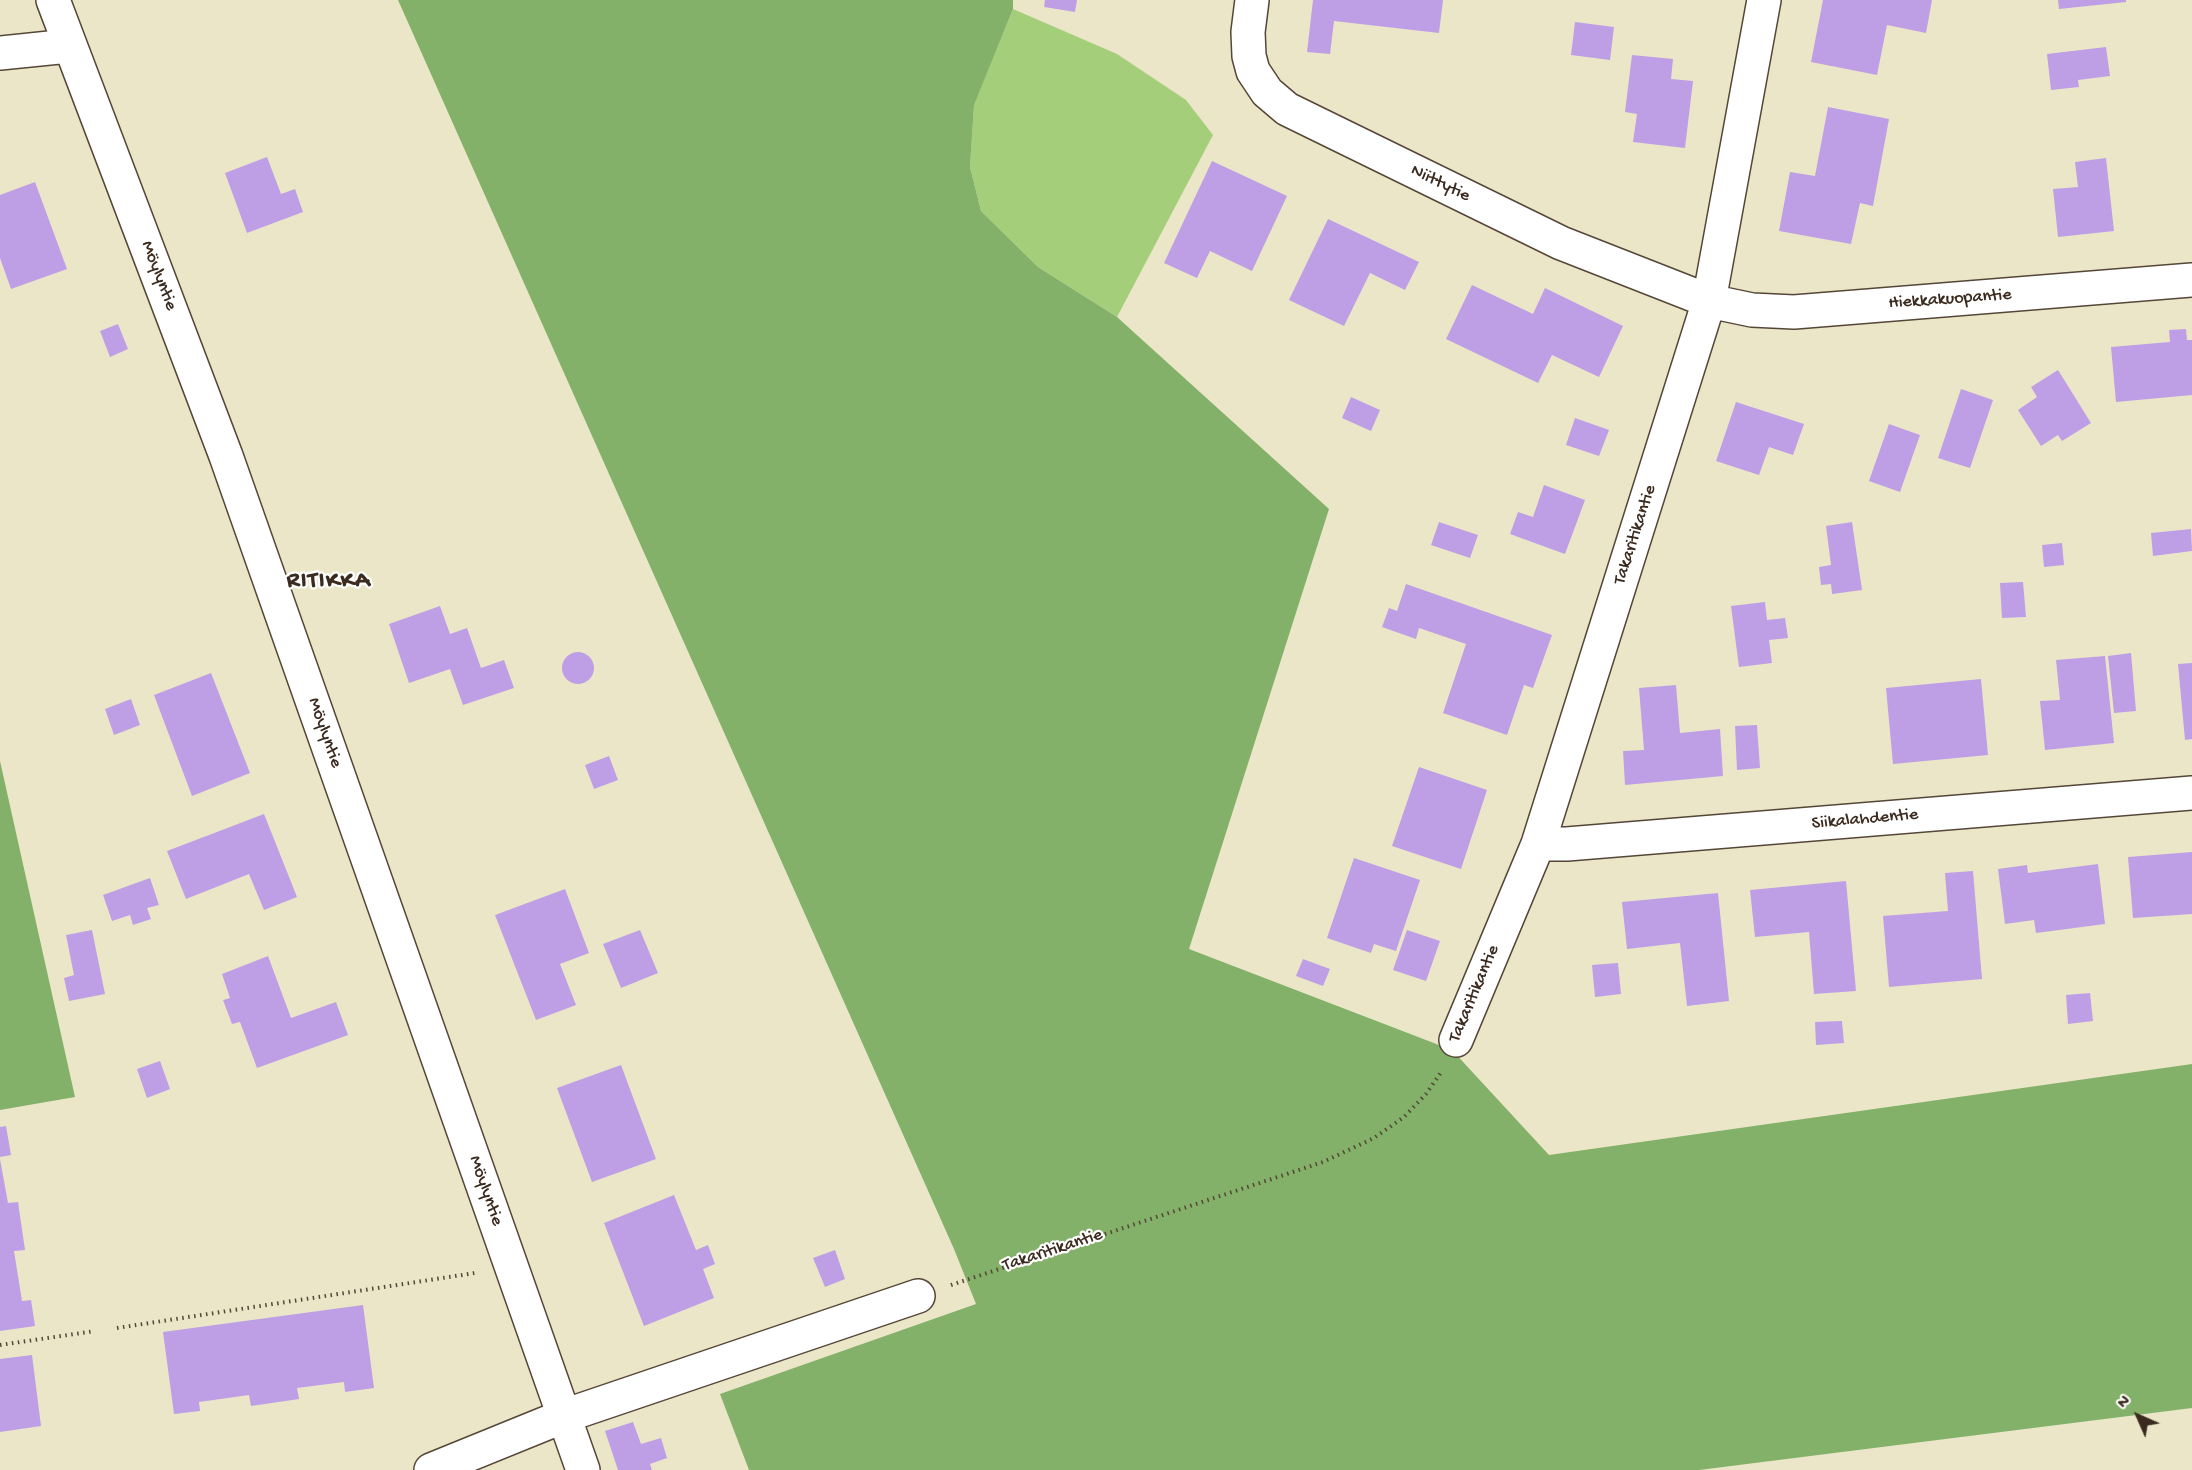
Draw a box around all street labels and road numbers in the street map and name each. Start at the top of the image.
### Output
street label: Niittytie [1407,160,1473,208]
street label: Möylyntie [135,238,181,314]
street label: Hiekkakuopantie [1888,285,2012,315]
street label: Takaritikantie [1610,482,1662,588]
street label: Möylyntie [302,695,346,771]
street label: Siikalahdentie [1811,805,1919,835]
street label: Takaritikantie [1445,942,1505,1046]
street label: Möylyntie [463,1153,507,1229]
street label: Takaritikantie [1000,1225,1106,1277]

